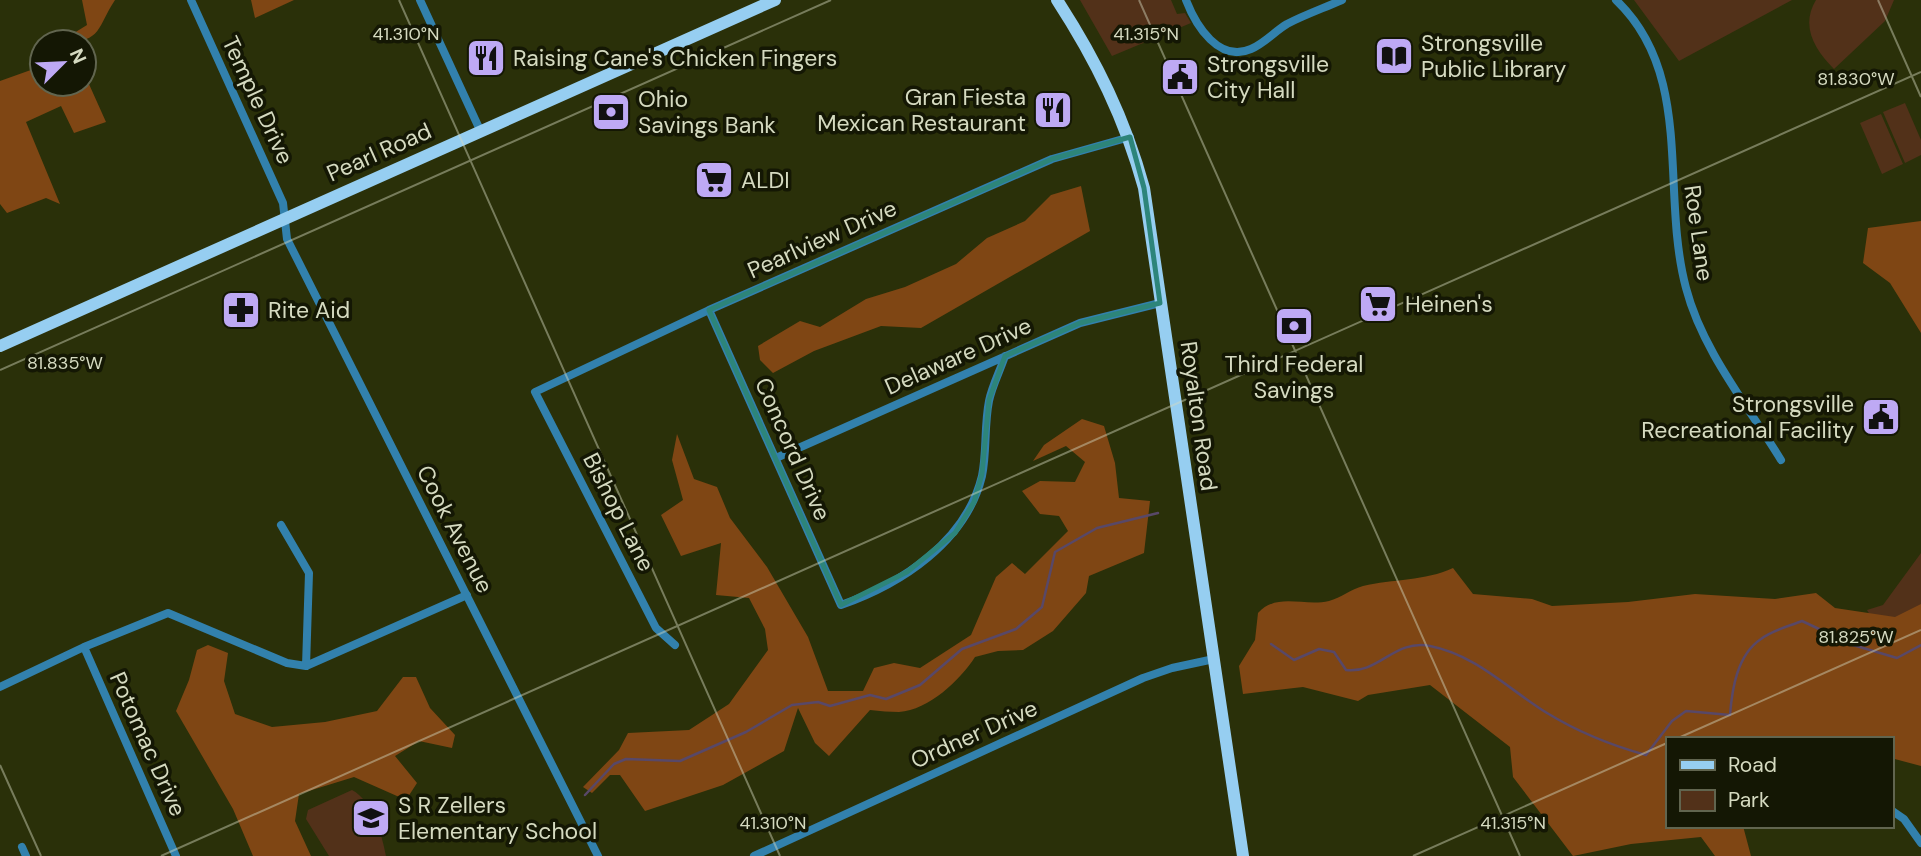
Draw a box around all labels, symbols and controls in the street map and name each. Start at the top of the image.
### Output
text: 41.310°N [373,22,439,46]
text: 41.315°N [1113,22,1179,46]
north arrow [28,28,98,98]
place label: Strongsville Public Library [1421,28,1566,84]
street label: Temple Drive [215,31,301,169]
library icon: Strongsville Public Library [1373,35,1415,77]
restaurant icon: Raising Cane's Chicken Fingers [465,37,507,79]
place label: Raising Cane's Chicken Fingers [513,43,837,73]
text: N [64,45,92,68]
place label: Strongsville City Hall [1207,49,1329,105]
public building icon: Strongsville City Hall [1159,56,1201,98]
text: 81.830°W [1817,67,1895,91]
place label: Gran Fiesta Mexican Restaurant [817,82,1026,138]
place label: Ohio Savings Bank [638,84,776,140]
restaurant icon: Gran Fiesta Mexican Restaurant [1032,89,1074,131]
bank icon: Ohio Savings Bank [590,91,632,133]
street label: Pearl Road [322,116,436,188]
supermarket icon: ALDI [693,159,735,201]
place label: ALDI [741,165,790,195]
street label: Roe Lane [1677,183,1721,283]
street label: Pearlview Drive [743,193,901,285]
supermarket icon: Heinen's [1357,283,1399,325]
pharmacy icon: Rite Aid [220,289,262,331]
place label: Heinen's [1405,289,1493,319]
place label: Rite Aid [268,295,350,325]
bank icon: Third Federal Savings [1273,305,1315,347]
street label: Delaware Drive [880,310,1036,402]
street label: Royalton Road [1174,339,1224,493]
place label: Third Federal Savings [1225,349,1363,405]
text: 81.835°W [27,351,103,375]
street label: Concord Drive [748,373,838,525]
place label: Strongsville Recreational Facility [1641,389,1854,445]
public building icon: Strongsville Recreational Facility [1860,396,1902,438]
street label: Bishop Lane [576,448,662,576]
street label: Cook Avenue [410,460,500,598]
text: 81.825°W [1818,625,1894,649]
street label: Potomac Drive [103,667,193,821]
street label: Ordner Drive [906,693,1042,775]
legend [1666,737,1893,828]
text: Road [1728,751,1777,779]
text: Park [1728,786,1770,814]
place label: S R Zellers Elementary School [398,790,597,846]
school or university icon: S R Zellers Elementary School [350,797,392,839]
text: 41.310°N [740,811,806,835]
text: 41.315°N [1480,811,1546,835]

